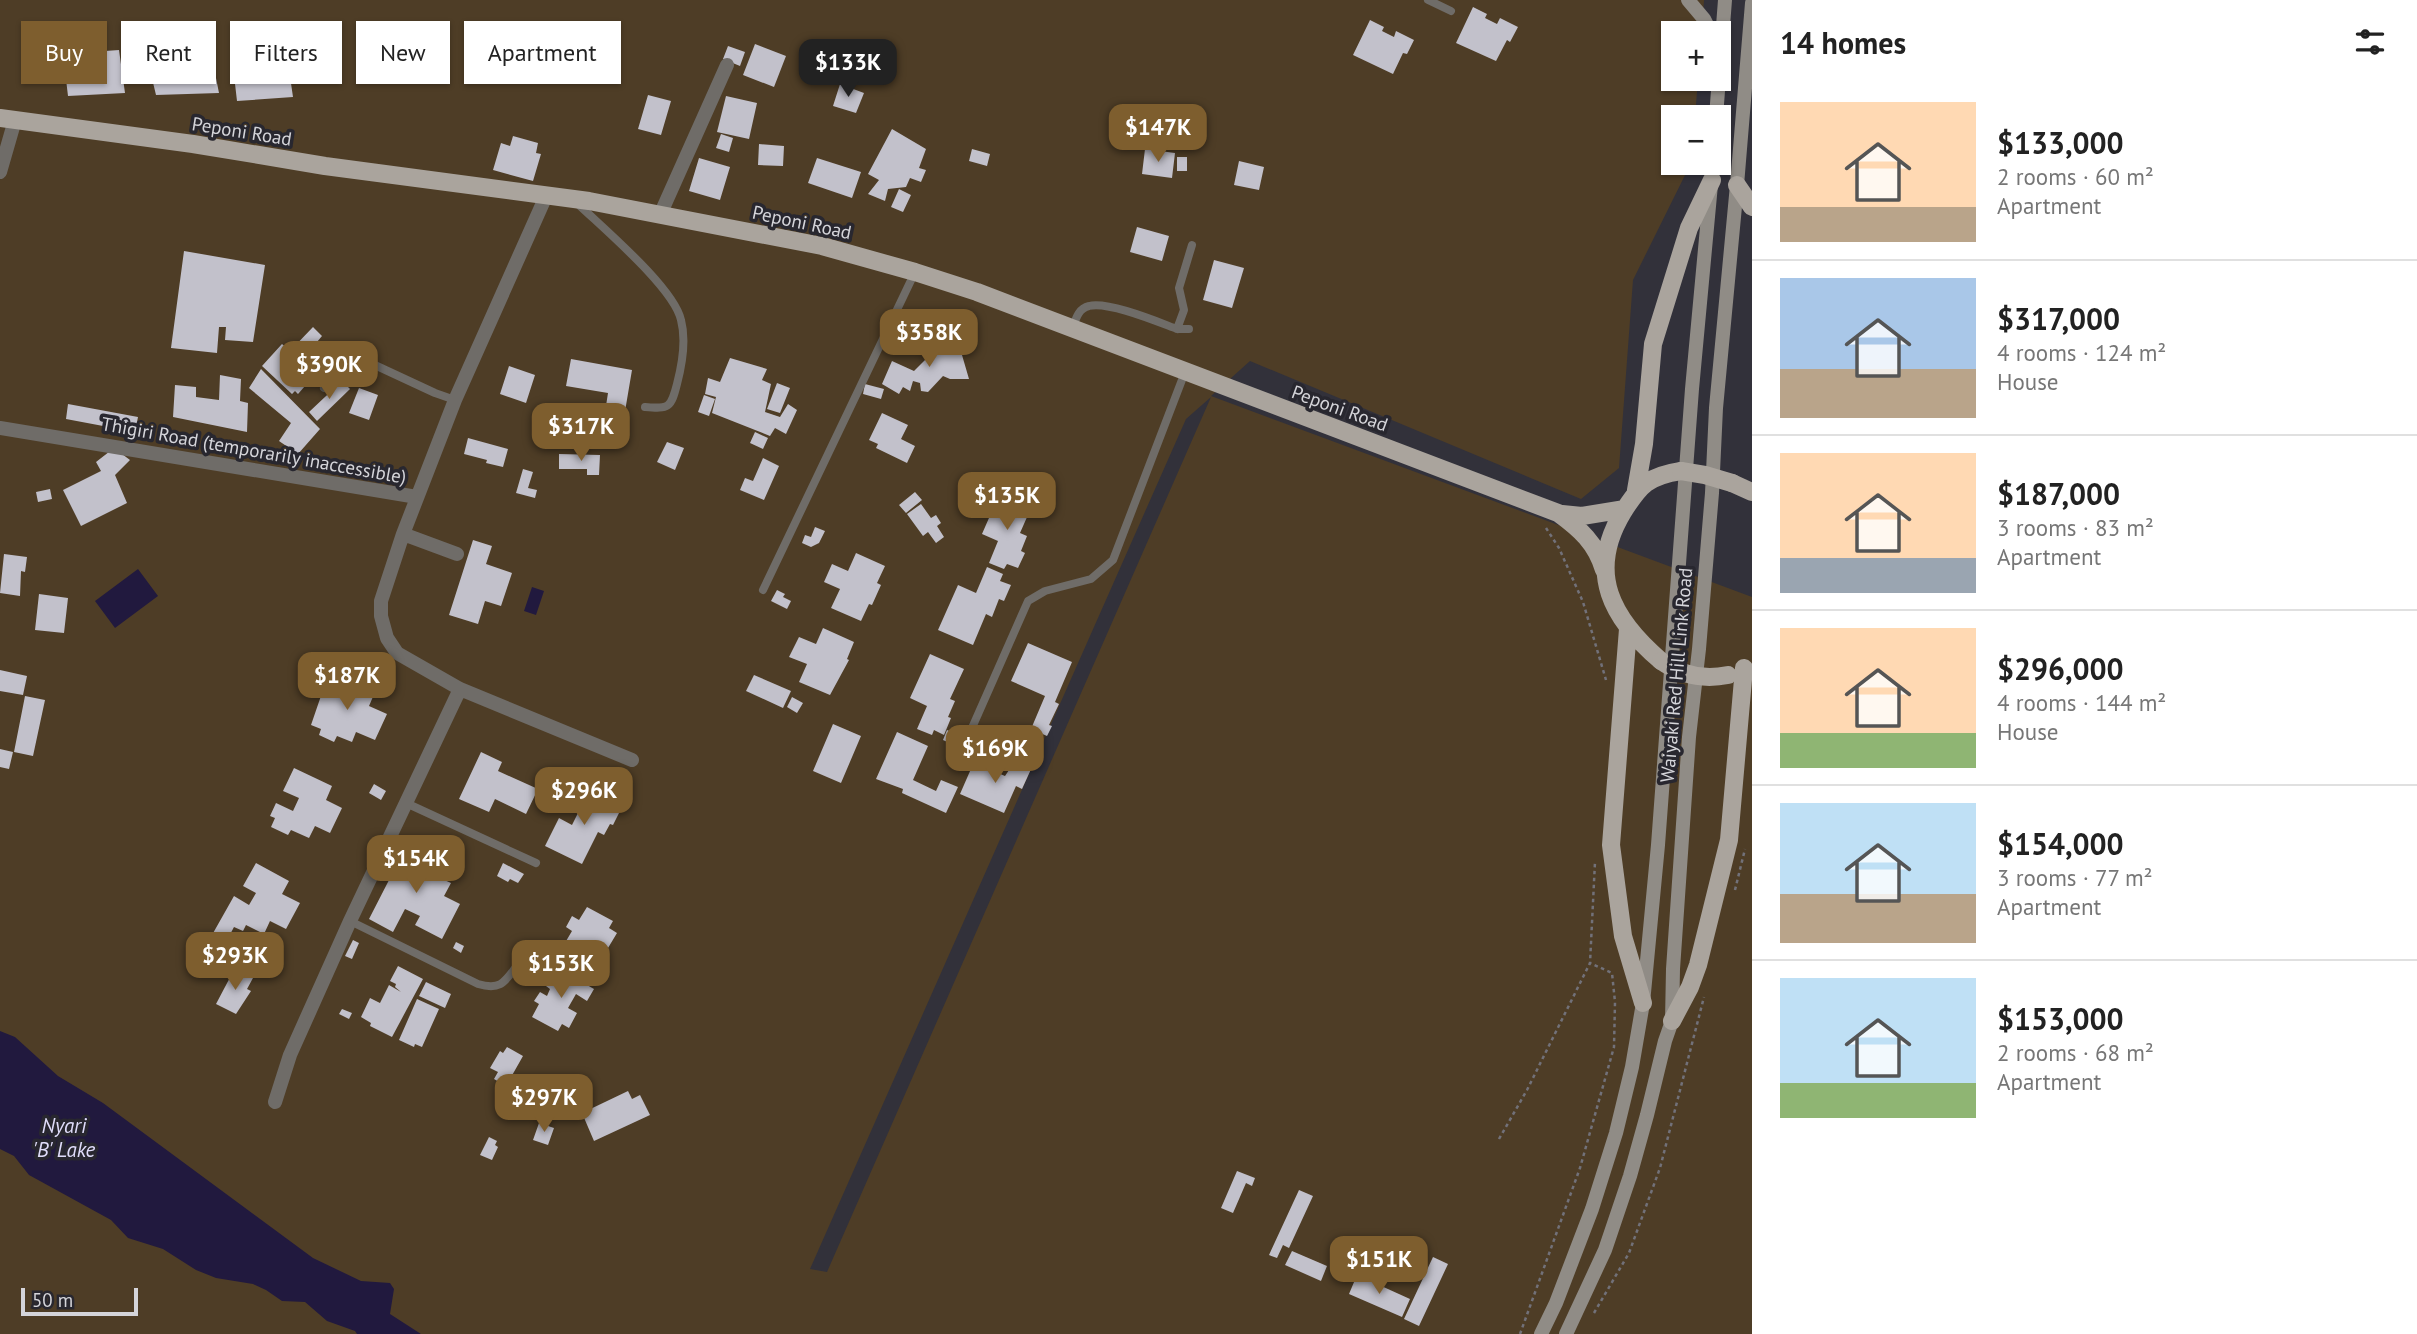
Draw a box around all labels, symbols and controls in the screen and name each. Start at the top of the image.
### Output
chip: Buy [21,21,107,84]
chip: Rent [121,21,216,84]
chip: Filters [230,21,342,84]
chip: New [356,21,450,84]
chip: Apartment [464,21,621,84]
map controls [1661,21,1731,175]
button: + [1661,21,1731,91]
text: 14 homes [1780,23,1906,62]
icon: filters [2351,23,2389,61]
pin: $133K [799,40,897,99]
text: $133K [815,47,881,76]
pin: $147K [1109,104,1207,164]
button: − [1661,105,1731,175]
street label: Peponi Road [190,111,294,151]
text: $147K [1125,112,1191,141]
text: $133,000 [1997,123,2124,162]
icon: home [1836,130,1920,214]
text: 2 rooms · 60 m² [1997,162,2154,191]
text: Apartment [1997,191,2101,220]
street label: Peponi Road [750,200,854,244]
text: $317,000 [1997,299,2120,338]
icon: home [1836,306,1920,390]
pin: $358K [880,310,978,369]
text: $358K [896,317,962,346]
text: 4 rooms · 124 m² [1997,338,2166,367]
pin: $390K [280,342,378,401]
text: $390K [296,349,362,378]
text: House [1997,367,2059,396]
street label: Peponi Road [1289,379,1391,437]
pin: $317K [532,404,630,463]
street label: Thigiri Road (temporarily inaccessible) [100,411,408,489]
text: $317K [548,411,614,440]
pin: $135K [958,472,1056,532]
text: $187,000 [1997,474,2120,513]
text: $135K [974,480,1040,509]
icon: home [1836,481,1920,565]
text: 3 rooms · 83 m² [1997,513,2154,542]
text: Apartment [1997,542,2101,571]
street label: Waiyaki Red Hill Link Road [1655,567,1697,783]
text: $296,000 [1997,649,2124,688]
pin: $187K [298,652,396,712]
icon: home [1836,656,1920,740]
text: $187K [314,660,380,689]
text: 4 rooms · 144 m² [1997,688,2166,717]
text: House [1997,717,2059,746]
pin: $169K [946,726,1044,785]
text: $169K [962,733,1028,762]
pin: $296K [535,768,633,827]
text: $296K [551,775,617,804]
text: $154,000 [1997,824,2124,863]
icon: home [1836,831,1920,915]
pin: $154K [367,836,465,895]
text: $154K [383,843,449,872]
text: 3 rooms · 77 m² [1997,863,2153,892]
text: Apartment [1997,892,2101,921]
pin: $293K [186,932,284,992]
text: $293K [202,940,268,969]
pin: $153K [512,940,610,1000]
text: $153K [528,948,594,977]
text: $153,000 [1997,999,2124,1038]
icon: home [1836,1006,1920,1090]
text: 2 rooms · 68 m² [1997,1038,2154,1067]
text: Apartment [1997,1067,2101,1096]
pin: $297K [495,1074,593,1134]
text: $297K [511,1082,577,1111]
water label: Nyari 'B' Lake [33,1112,96,1163]
pin: $151K [1330,1236,1428,1296]
text: $151K [1346,1244,1412,1273]
scale bar [21,1285,138,1317]
text: 50 m [32,1288,73,1312]

